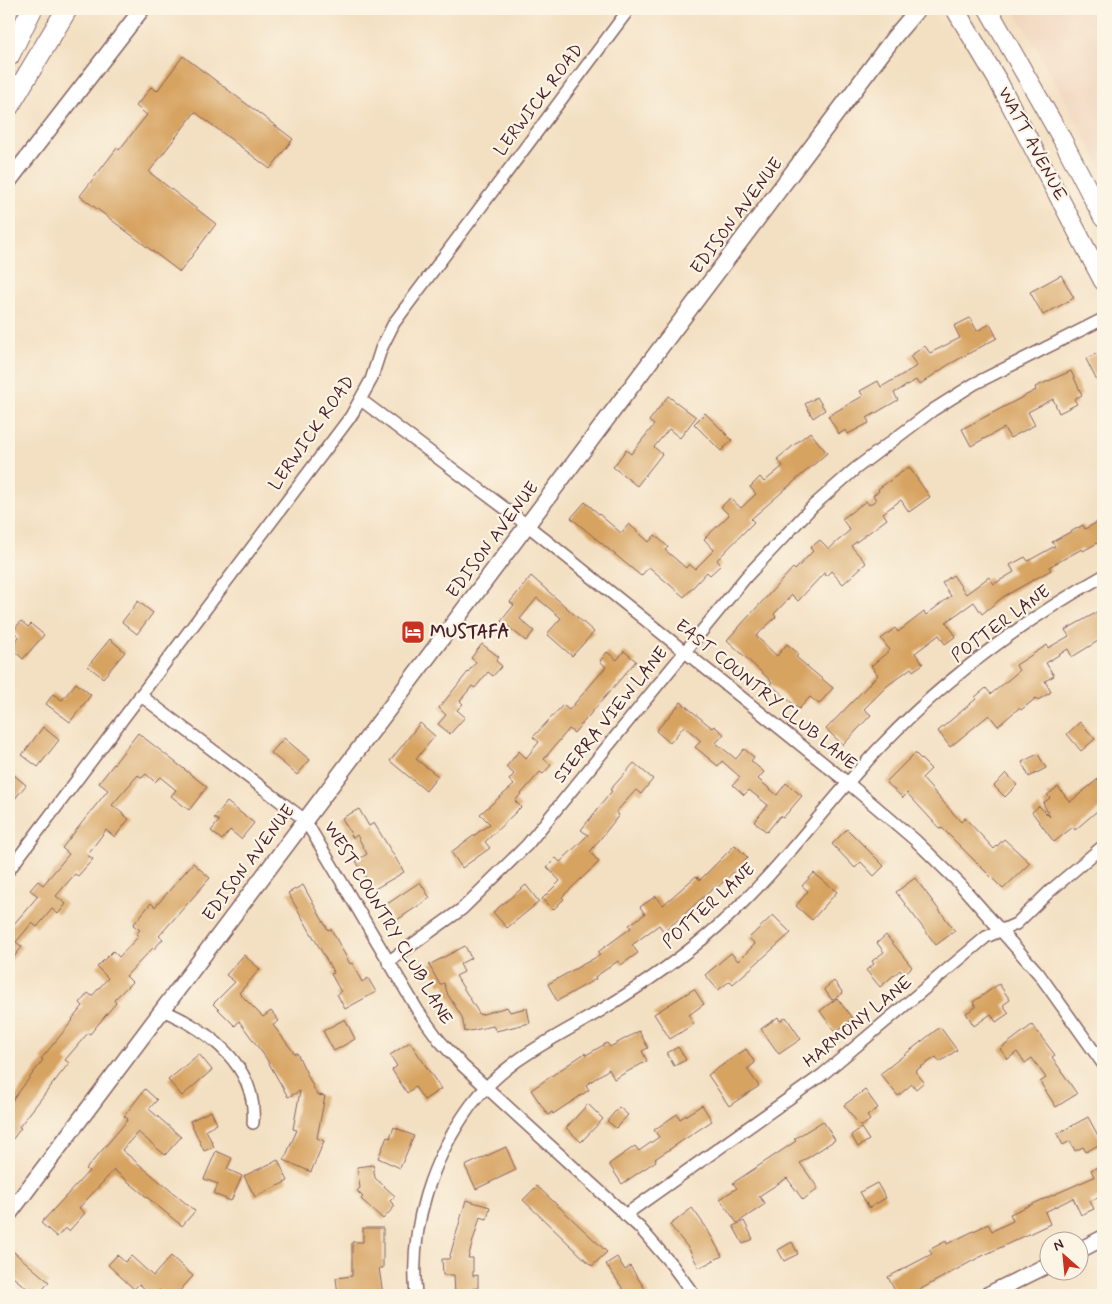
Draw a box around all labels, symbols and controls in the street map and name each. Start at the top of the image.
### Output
street label: LERWICK ROAD [489,39,589,161]
street label: WATT AVENUE [992,83,1072,206]
street label: EDISON AVENUE [685,153,789,279]
street label: LERWICK ROAD [263,371,361,495]
street label: EDISON AVENUE [441,477,545,603]
street label: POTTER LANE [947,580,1055,668]
street label: EAST COUNTRY CLUB LANE [670,614,862,776]
hotel icon: MUSTAFA [400,619,426,645]
place label: MUSTAFA [430,620,509,644]
street label: SIERRA VIEW LANE [548,642,674,788]
street label: EDISON AVENUE [197,800,301,926]
street label: WEST COUNTRY CLUB LANE [318,817,458,1029]
street label: POTTER LANE [657,858,761,954]
street label: HARMONY LANE [798,970,918,1074]
north arrow [1040,1232,1090,1282]
text: N [1050,1235,1067,1255]

